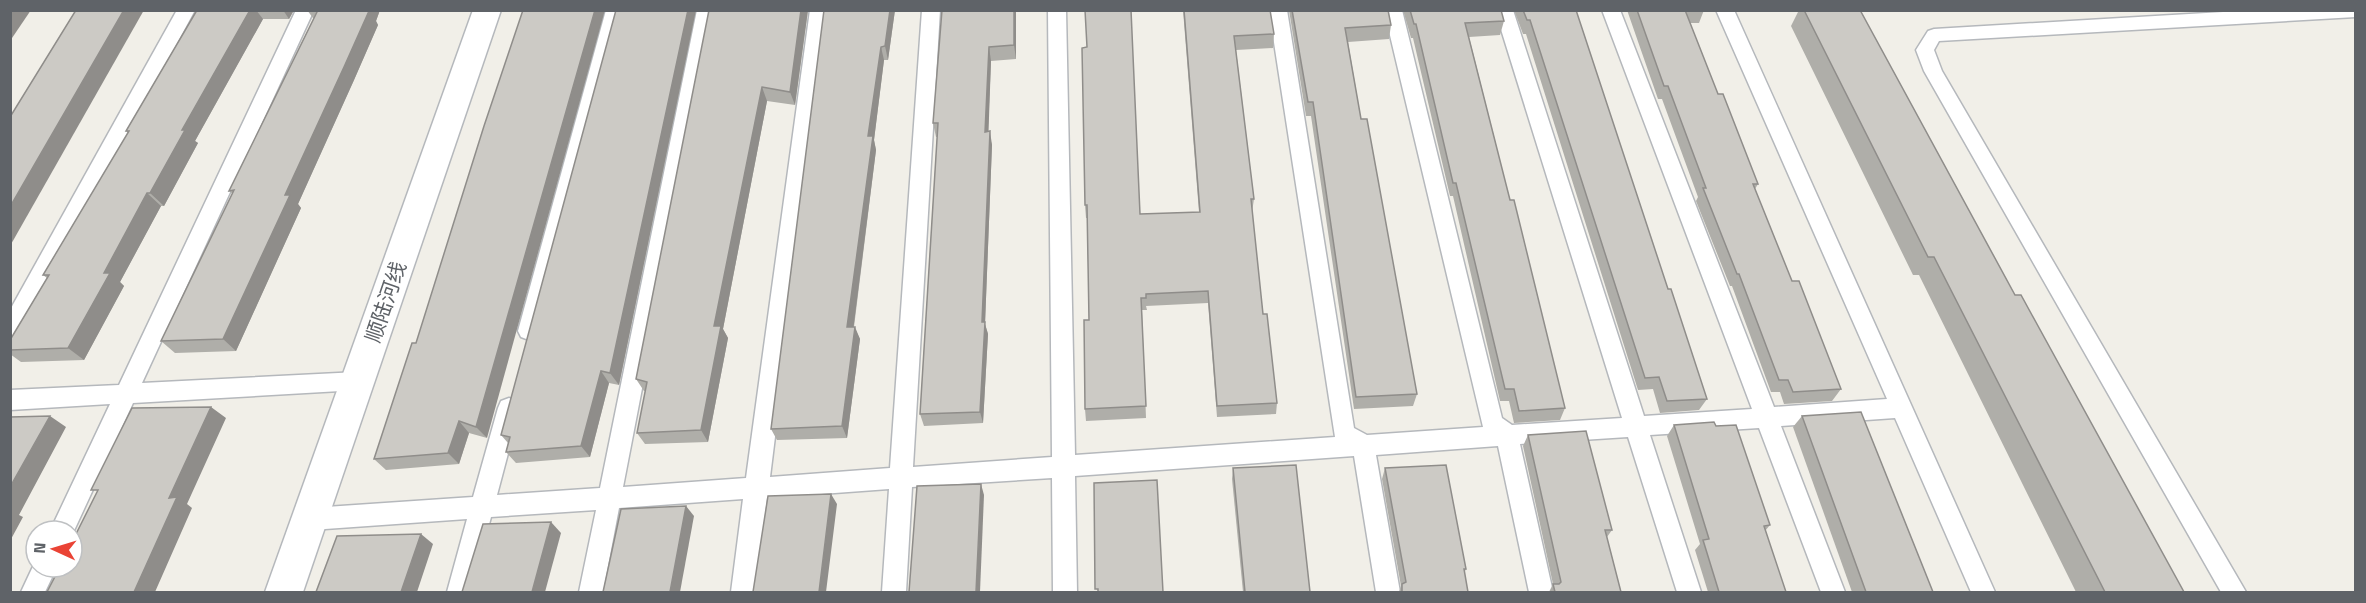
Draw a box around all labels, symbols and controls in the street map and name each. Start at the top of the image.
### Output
street label: 顺陆河线 [356,257,414,347]
north arrow [24,519,84,579]
text: N [27,542,51,554]

